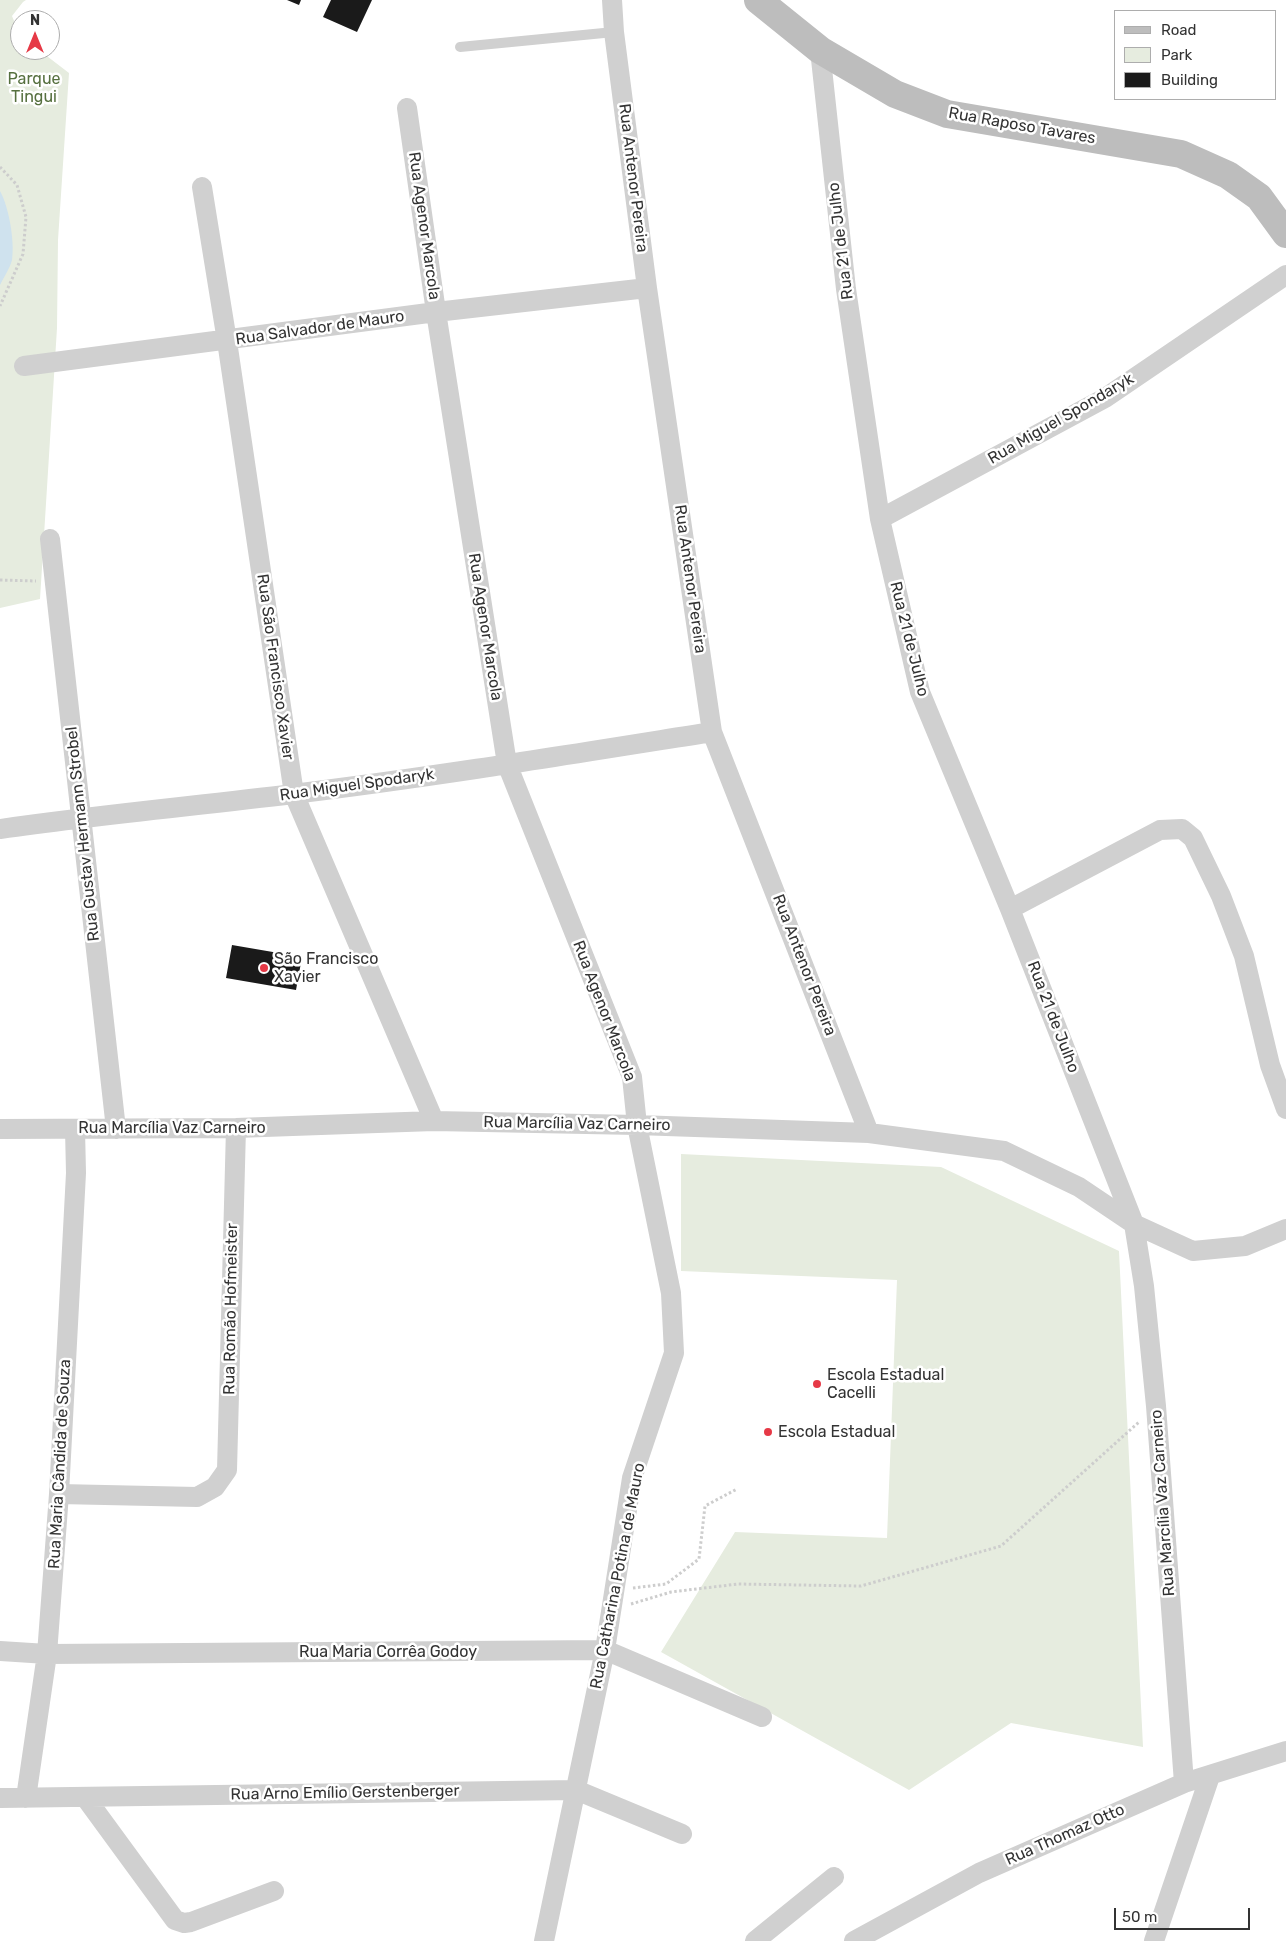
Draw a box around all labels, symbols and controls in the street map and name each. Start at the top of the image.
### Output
north arrow [10,10,60,60]
legend [1114,10,1276,100]
text: N [30,12,40,29]
text: Road [1161,21,1197,39]
text: Park [1161,46,1192,64]
park label: Parque Tingui [8,69,60,107]
text: Building [1161,71,1218,89]
street label: Rua Antenor Pereira [614,102,652,254]
street label: Rua Raposo Tavares [947,104,1097,148]
street label: Rua Agenor Marcola [404,151,444,301]
street label: Rua 21 de Julho [824,181,858,301]
street label: Rua Salvador de Mauro [234,307,406,349]
street label: Rua Miguel Spondaryk [985,369,1137,469]
street label: Rua Antenor Pereira [670,503,710,655]
street label: Rua Agenor Marcola [464,552,506,702]
street label: Rua São Francisco Xavier [252,573,298,761]
street label: Rua 21 de Julho [885,579,933,699]
street label: Rua Gustav Hermann Strobel [62,726,104,942]
street label: Rua Miguel Spodaryk [279,765,435,805]
street label: Rua Antenor Pereira [768,892,840,1038]
street label: Rua Agenor Marcola [568,938,640,1084]
place label: São Francisco Xavier [274,949,378,987]
street label: Rua 21 de Julho [1023,959,1083,1075]
marker: São Francisco Xavier [258,962,270,974]
street label: Rua Marcília Vaz Carneiro [483,1113,671,1135]
street label: Rua Marcília Vaz Carneiro [78,1118,266,1138]
street label: Rua Romão Hofmeister [220,1223,242,1395]
street label: Rua Maria Cândida de Souza [45,1359,75,1569]
place label: Escola Estadual Cacelli [827,1365,944,1403]
marker: Escola Estadual Cacelli [811,1378,823,1390]
street label: Rua Marcília Vaz Carneiro [1147,1409,1179,1597]
place label: Escola Estadual [778,1422,895,1442]
marker: Escola Estadual [762,1426,774,1438]
street label: Rua Catharina Potina de Mauro [587,1461,649,1691]
street label: Rua Maria Corrêa Godoy [299,1642,477,1662]
street label: Rua Arno Emílio Gerstenberger [230,1781,460,1805]
street label: Rua Thomaz Otto [1002,1800,1128,1870]
scale bar [1116,1898,1252,1930]
text: 50 m [1122,1908,1157,1926]

